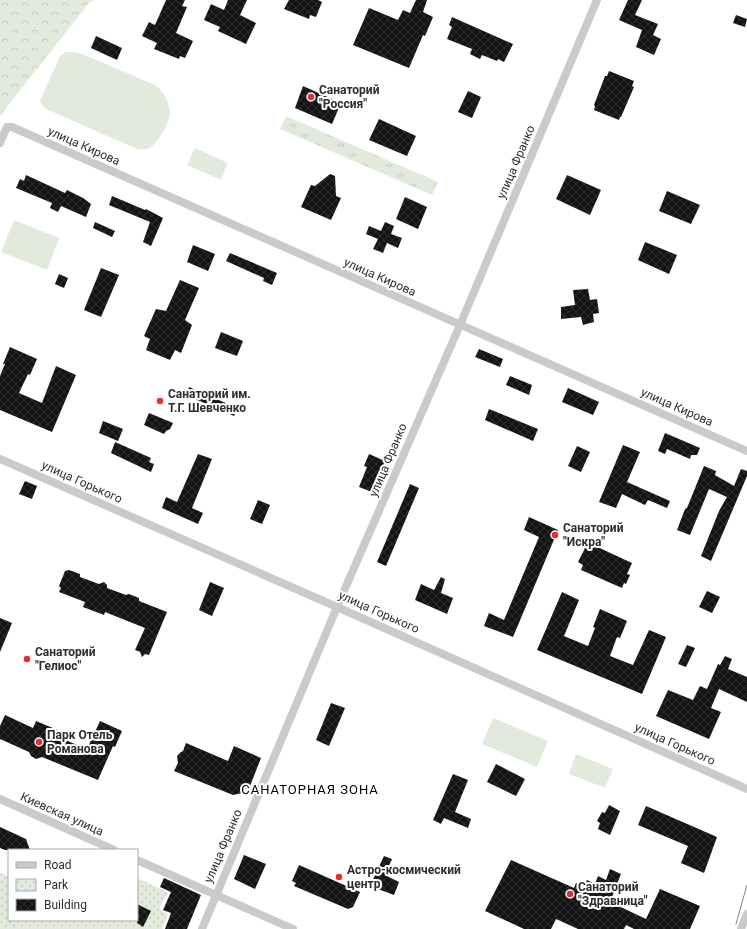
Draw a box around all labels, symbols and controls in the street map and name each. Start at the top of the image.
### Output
place label: Санаторий "Россия" [319,83,380,111]
marker: Санаторий "Россия" [306,92,316,102]
street label: улица Франко [494,123,538,201]
street label: улица Кирова [46,124,122,168]
street label: улица Кирова [342,255,418,299]
street label: улица Кирова [639,385,715,429]
place label: Санаторий им. Т.Г. Шевченко [168,387,251,415]
marker: Санаторий им. Т.Г. Шевченко [155,396,165,406]
street label: улица Франко [366,421,410,499]
street label: улица Горького [40,458,125,506]
place label: Санаторий "Искра" [563,521,624,549]
marker: Санаторий "Искра" [550,530,560,540]
street label: улица Горького [337,588,422,636]
place label: Санаторий "Гелиос" [35,645,96,673]
marker: Санаторий "Гелиос" [22,654,32,664]
street label: улица Горького [633,720,718,768]
place label: Парк Отель Романова [47,728,113,756]
marker: Парк Отель Романова [34,737,44,747]
district label: САНАТОРНАЯ ЗОНА [241,782,379,797]
street label: Киевская улица [18,789,106,839]
street label: улица Франко [201,807,245,885]
legend [8,849,138,921]
text: Road [44,858,72,872]
place label: Астро-космический центр [347,863,461,891]
marker: Астро-космический центр [334,872,344,882]
text: Park [44,878,69,892]
place label: Санаторий "Здравница" [578,880,648,908]
marker: Санаторий "Здравница" [565,889,575,899]
text: Building [44,898,87,912]

